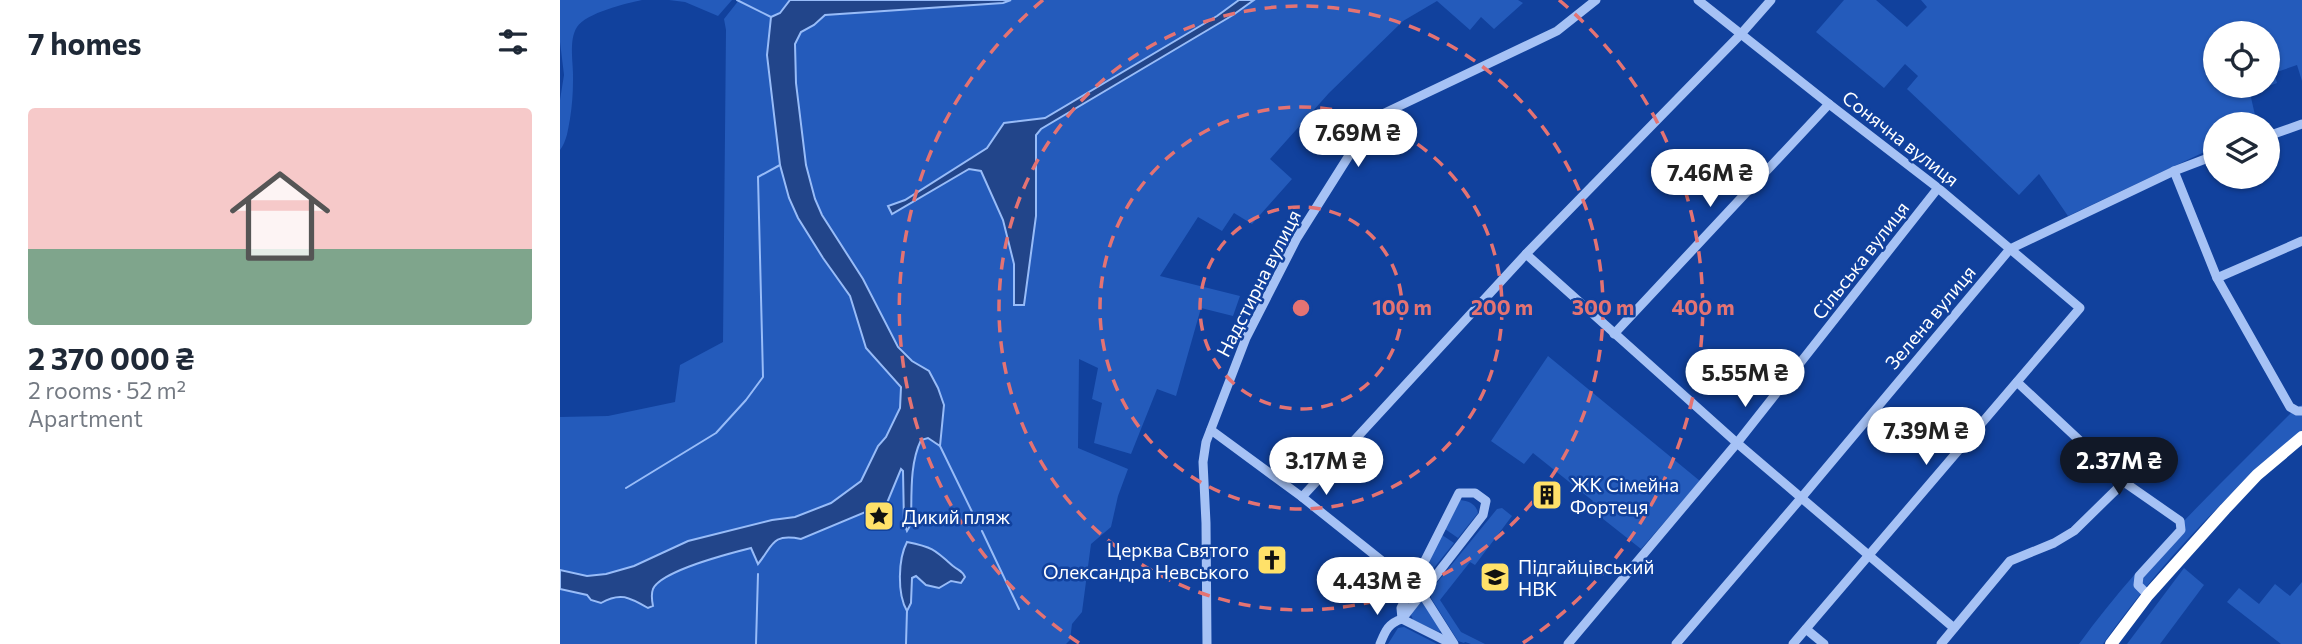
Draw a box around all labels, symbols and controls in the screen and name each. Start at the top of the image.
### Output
map controls [2203,21,2280,189]
button: locate [2203,21,2280,98]
icon: filters [494,23,532,61]
text: 7 homes [28,24,141,61]
street label: Сонячна вулиця [1838,85,1964,191]
pin: 7.69M ₴ [1293,110,1423,169]
button: layers [2203,112,2280,189]
text: 7.69M ₴ [1315,118,1401,146]
pin: 7.46M ₴ [1645,150,1775,209]
icon: home [217,153,343,279]
text: 7.46M ₴ [1667,158,1753,186]
street label: Сільська вулиця [1807,196,1913,324]
street label: Надстирна вулиця [1211,206,1305,360]
street label: Зелена вулиця [1880,260,1980,374]
text: 100 m [1372,294,1432,319]
text: 200 m [1471,294,1533,319]
text: 300 m [1572,294,1634,319]
text: 400 m [1671,294,1735,319]
centre of rings [1289,296,1313,320]
text: 2 370 000 ₴ [28,339,194,376]
pin: 5.55M ₴ [1680,350,1810,409]
text: 5.55M ₴ [1702,358,1788,386]
text: 2 rooms · 52 m² [28,376,186,404]
text: Apartment [28,404,143,432]
pin: 7.39M ₴ [1861,407,1991,467]
text: 7.39M ₴ [1883,416,1969,444]
pin: 3.17M ₴ [1261,438,1391,497]
pin: 2.37M ₴ [2054,438,2184,497]
text: 3.17M ₴ [1285,446,1367,474]
text: 2.37M ₴ [2076,446,2162,474]
place label: ЖК Сімейна Фортеця [1570,473,1679,518]
building icon: ЖК Сімейна Фортеця [1530,478,1564,512]
place icon: Дикий пляж [862,499,896,533]
place label: Дикий пляж [902,505,1010,528]
place label: Церква Святого Олександра Невського [1043,538,1249,583]
church icon: Церква Святого Олександра Невського [1255,543,1289,577]
place label: Підгайцівський НВК [1518,555,1654,600]
pin: 4.43M ₴ [1312,558,1442,617]
school or university icon: Підгайцівський НВК [1478,560,1512,594]
text: 4.43M ₴ [1333,566,1421,594]

